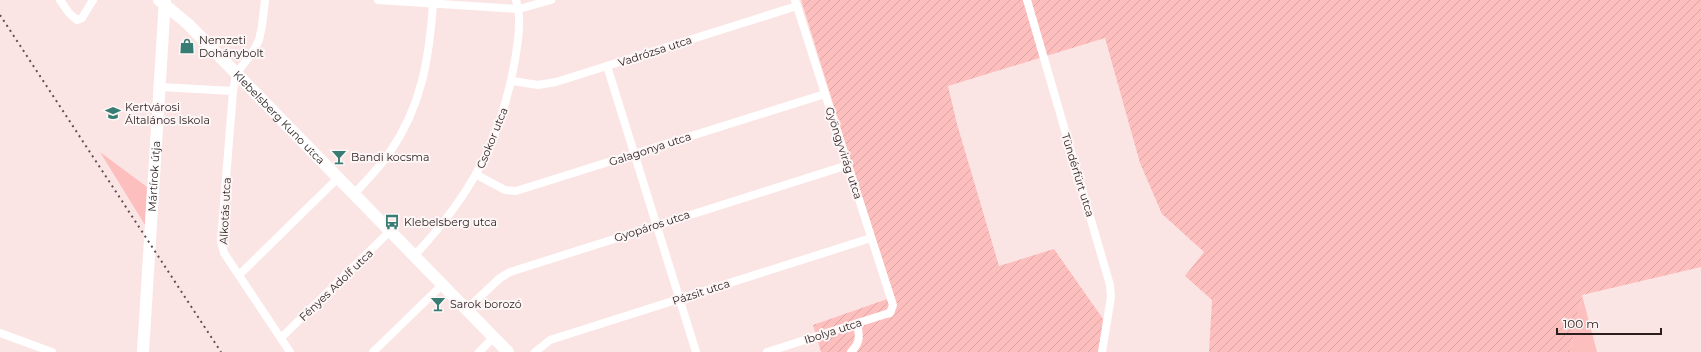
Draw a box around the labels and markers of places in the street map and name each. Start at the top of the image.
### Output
place label: Nemzeti Dohánybolt [199,33,264,60]
shop icon: Nemzeti Dohánybolt [178,37,196,55]
place label: Kertvárosi Általános Iskola [125,100,210,127]
school or university icon: Kertvárosi Általános Iskola [104,104,122,122]
bar icon: Bandi kocsma [330,148,348,166]
place label: Bandi kocsma [351,150,429,164]
bus stop icon: Klebelsberg utca [383,213,401,231]
place label: Klebelsberg utca [404,215,497,229]
bar icon: Sarok borozó [429,295,447,313]
place label: Sarok borozó [450,297,522,311]

